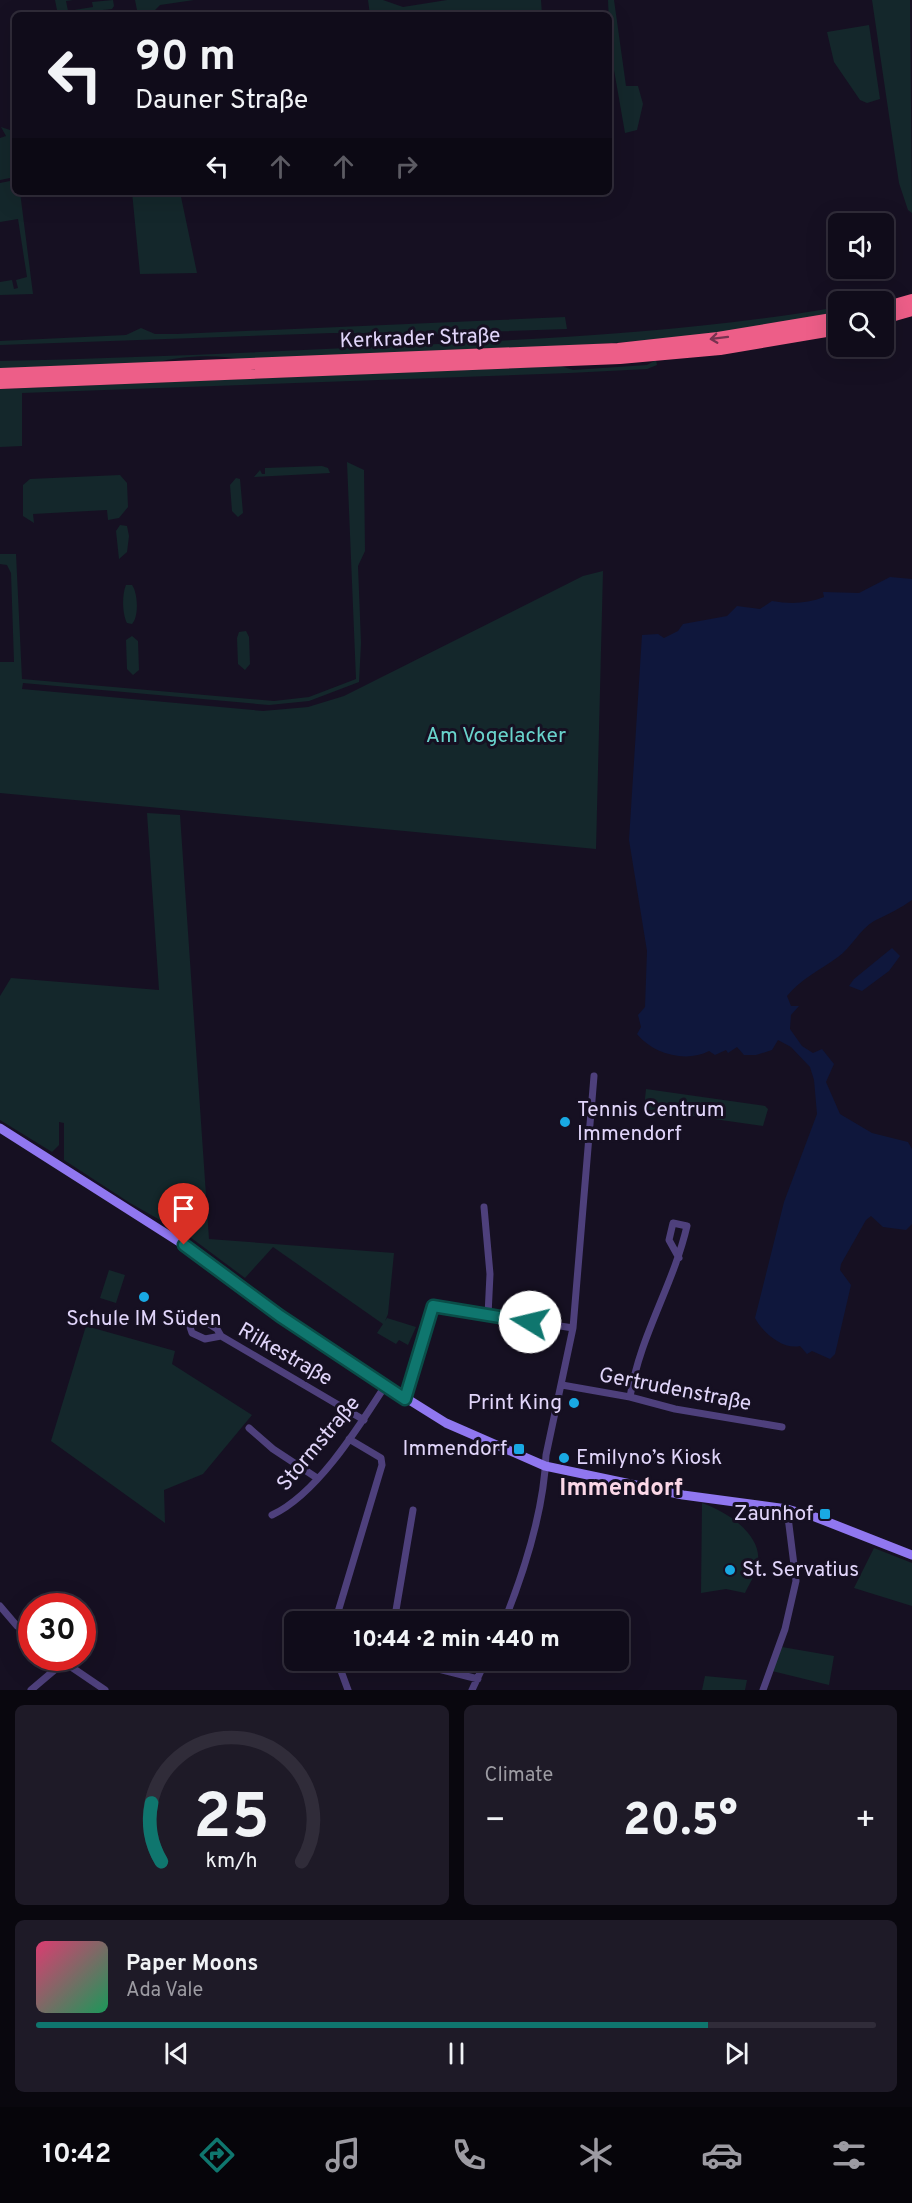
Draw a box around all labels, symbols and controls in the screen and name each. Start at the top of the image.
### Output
text: 90 m [135,32,236,85]
icon: left [36,36,114,114]
text: Dauner Straße [135,84,308,118]
icon: left [201,150,234,183]
icon: ahead [264,150,297,183]
icon: ahead [327,150,360,183]
icon: right [390,150,423,183]
map controls [828,213,894,357]
button: sound [828,213,894,279]
button: search [828,291,894,357]
street label: Kerkrader Straße [339,323,501,355]
one-way arrow [709,333,729,344]
park label: Am Vogelacker [426,723,566,750]
place label: Tennis Centrum Immendorf [577,1097,724,1148]
marker: Tennis Centrum Immendorf [558,1115,572,1129]
pin [158,1183,209,1245]
icon: arrive [167,1192,200,1225]
marker: Schule IM Süden [137,1290,151,1304]
position arrow [498,1290,562,1354]
place label: Schule IM Süden [66,1306,222,1333]
street label: Rilkestraße [233,1317,337,1393]
street label: Gertrudenstraße [596,1362,754,1418]
place label: Print King [468,1390,562,1417]
street label: Stormstraße [271,1391,367,1497]
marker: Print King [567,1396,581,1410]
place label: Immendorf [403,1436,507,1463]
marker: Immendorf [512,1442,526,1456]
place label: Emilyno’s Kiosk [576,1445,722,1472]
marker: Emilyno’s Kiosk [557,1451,571,1465]
district label: Immendorf [559,1474,683,1504]
place label: Zaunhof [734,1501,813,1528]
marker: Zaunhof [818,1507,832,1521]
place label: St. Servatius [742,1557,859,1584]
marker: St. Servatius [723,1563,737,1577]
speed limit sign: 30 [18,1593,96,1671]
text: 10:44 · 2 min · 440 m [353,1627,560,1654]
text: Climate [485,1763,553,1789]
text: 25 [194,1781,270,1860]
text: 20.5° [623,1794,738,1851]
text: − [485,1801,506,1843]
text: + [855,1801,876,1843]
text: km/h [206,1848,258,1875]
text: Paper Moons [126,1951,258,1978]
text: Ada Vale [126,1978,203,2004]
icon: previous [160,2037,193,2070]
icon: pause [440,2037,473,2070]
icon: next [720,2037,753,2070]
icon: directions [196,2134,238,2176]
icon: music [322,2134,364,2176]
icon: phone [448,2134,490,2176]
icon: climate [575,2134,617,2176]
icon: car [701,2134,743,2176]
icon: filters [828,2134,870,2176]
text: 10:42 [42,2138,111,2172]

